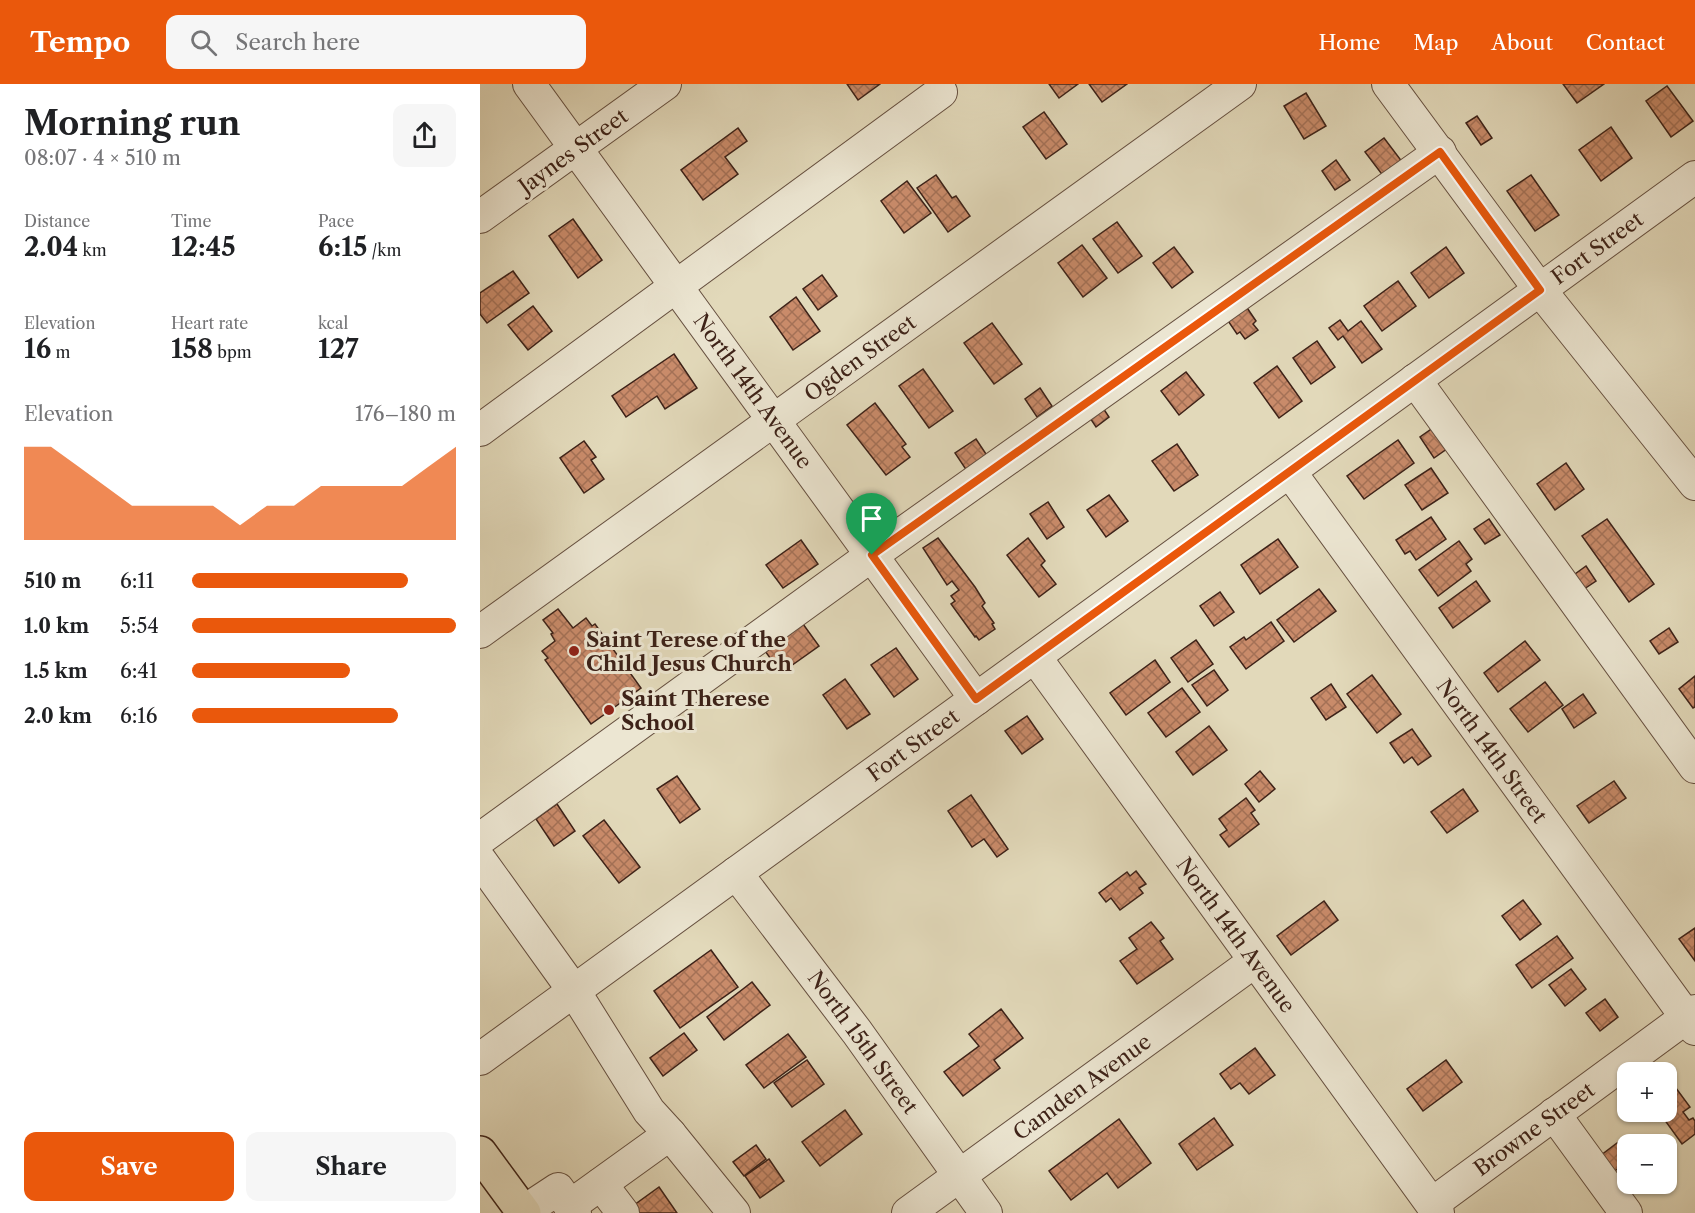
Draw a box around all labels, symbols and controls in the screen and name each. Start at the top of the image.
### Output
search box [166,15,586,69]
text: Tempo [30,25,130,59]
icon: search [187,26,220,59]
text: Search here [235,29,360,56]
text: Home [1319,30,1380,55]
text: Map [1413,30,1458,55]
text: About [1491,30,1553,55]
text: Contact [1586,30,1665,55]
text: Morning run [24,103,240,144]
street label: Jaynes Street [511,103,633,201]
button: share [393,104,456,167]
text: 08:07 · 4 × 510 m [24,146,181,170]
street label: Fort Street [1546,206,1648,290]
text: Distance [24,211,90,231]
text: Time [171,211,211,231]
text: Pace [318,211,354,231]
text: 2.04 [24,231,78,263]
text: 12:45 [171,231,236,263]
text: 6:15 [318,231,367,263]
text: km [78,240,107,260]
text: /km [367,240,402,260]
street label: North 14th Avenue [688,309,818,473]
street label: Ogden Street [800,309,921,407]
text: Elevation [24,313,95,333]
text: Heart rate [171,313,248,333]
text: kcal [318,313,348,333]
text: 16 [24,333,51,365]
text: 158 [171,333,213,365]
text: 127 [318,333,359,365]
text: m [51,342,70,362]
text: bpm [213,342,252,362]
text: Elevation [24,402,113,426]
text: 176–180 m [355,402,456,426]
pin [846,493,897,555]
icon: arrive [855,502,888,535]
text: 510 m [24,569,82,593]
text: 6:11 [120,569,154,593]
text: 1.0 km [24,614,89,638]
text: 5:54 [120,614,159,638]
place label: Saint Terese of the Child Jesus Church [586,627,792,676]
marker: Saint Terese of the Child Jesus Church [567,644,581,658]
text: 1.5 km [24,659,88,683]
text: 6:41 [120,659,157,683]
street label: North 14th Street [1432,674,1553,828]
place label: Saint Therese School [621,686,769,735]
marker: Saint Therese School [602,703,616,717]
street label: Fort Street [862,703,964,787]
text: 2.0 km [24,704,92,728]
text: 6:16 [120,704,157,728]
street label: North 14th Avenue [1171,853,1301,1017]
street label: North 15th Street [803,966,924,1119]
street label: Camden Avenue [1008,1029,1156,1145]
map controls [1617,1062,1677,1194]
button: + [1617,1062,1677,1122]
street label: Browne Street [1469,1077,1600,1181]
button: Save [24,1132,234,1201]
button: Share [246,1132,456,1201]
button: − [1617,1134,1677,1194]

